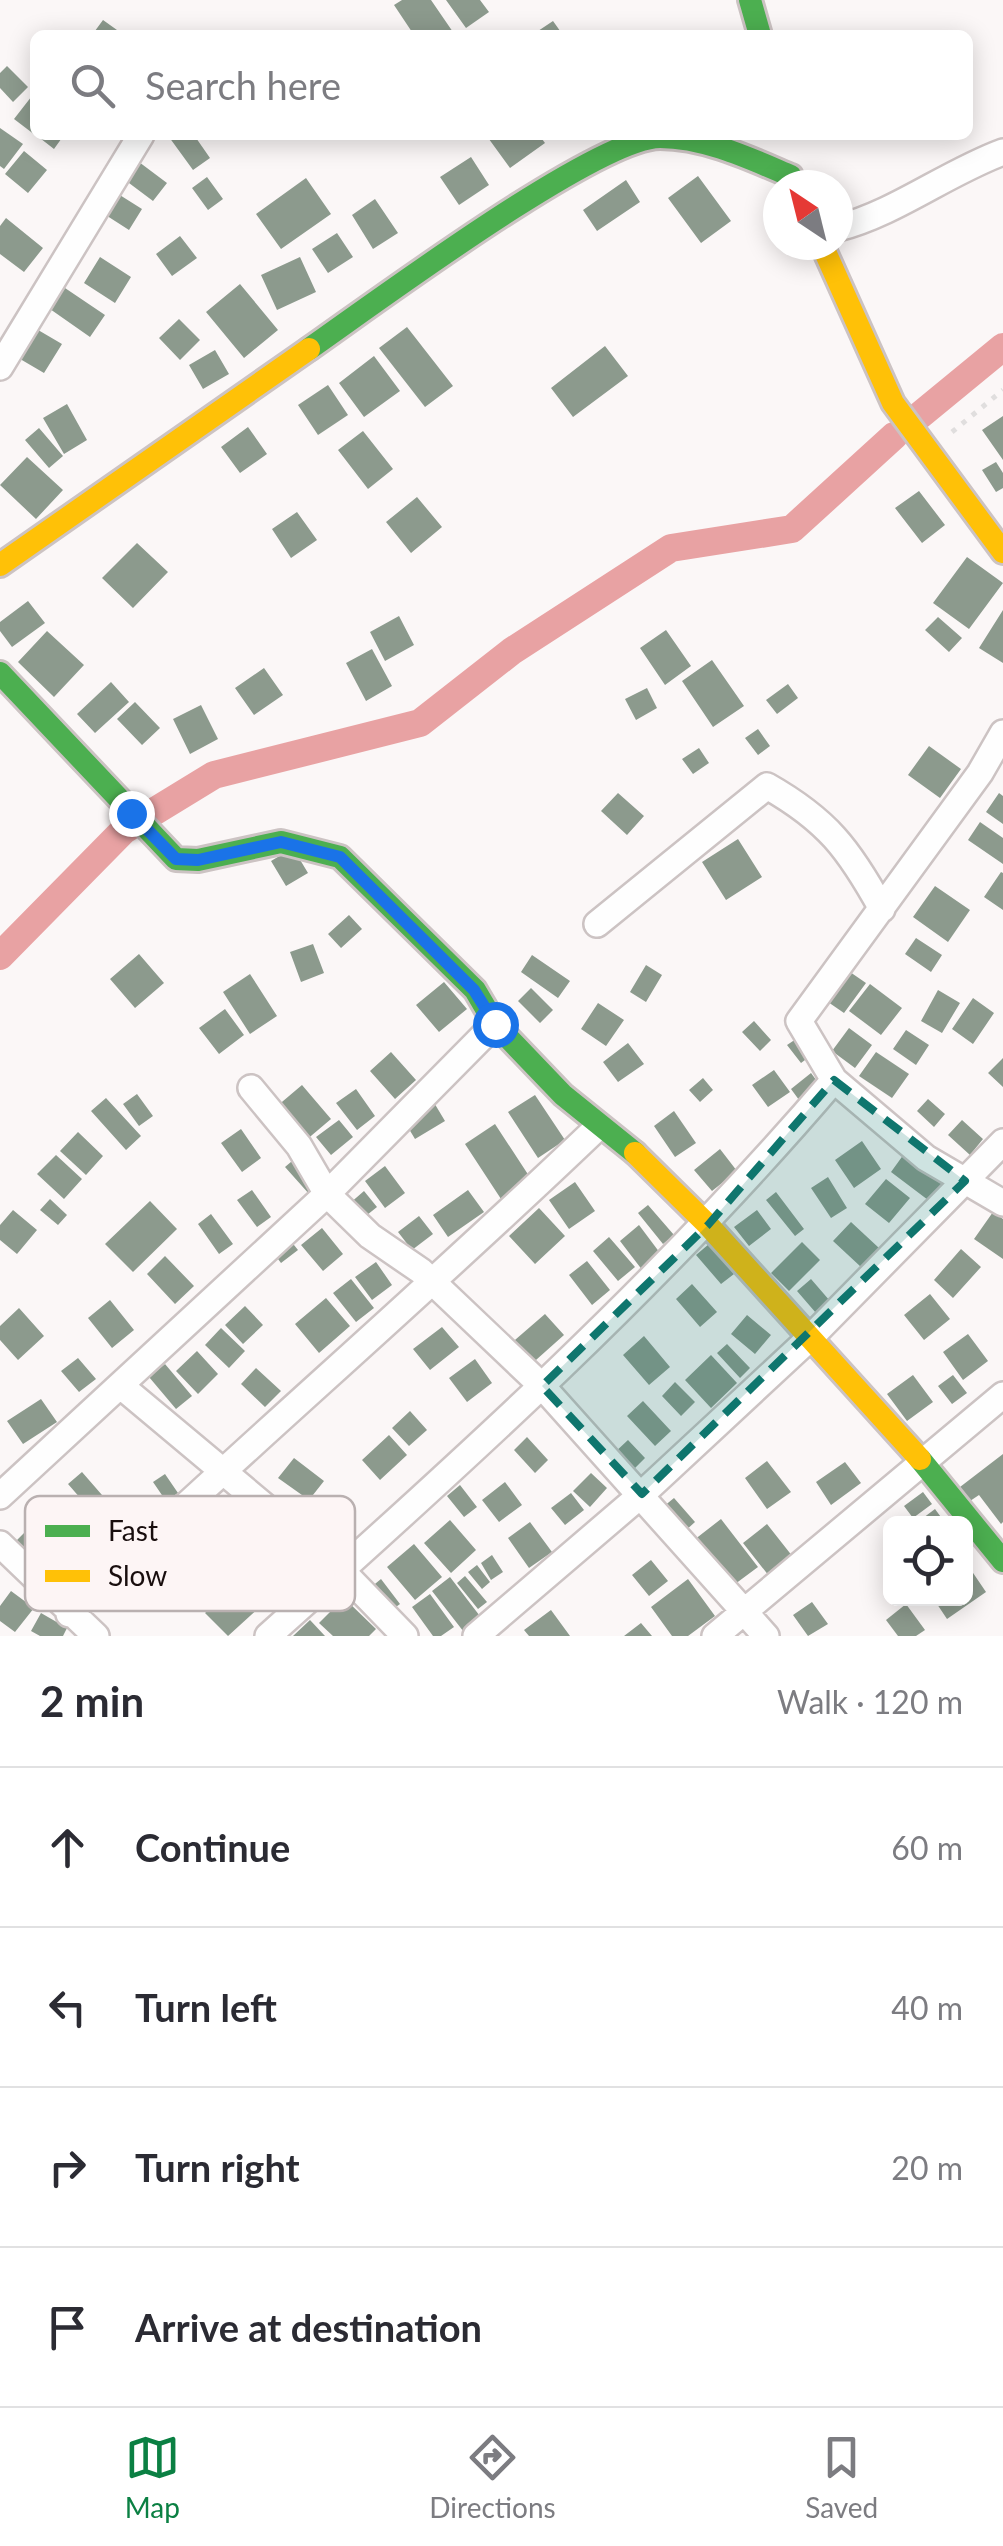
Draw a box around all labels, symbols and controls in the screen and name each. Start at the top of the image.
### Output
search box [30,30,973,140]
icon: search [65,58,120,113]
text: Search here [145,62,341,108]
north arrow [763,170,853,260]
route end [109,791,155,837]
route start [473,1002,519,1048]
legend [25,1496,355,1611]
text: Fast [108,1513,158,1547]
map controls [883,1516,973,1606]
button: locate [883,1516,973,1606]
text: Slow [108,1558,167,1592]
text: 2 min [40,1676,144,1726]
text: Walk · 120 m [777,1682,963,1721]
icon: ahead [40,1820,95,1875]
text: Continue [135,1824,290,1870]
text: 60 m [891,1828,963,1867]
icon: left [40,1980,95,2035]
text: Turn left [135,1984,277,2030]
text: 40 m [891,1988,963,2027]
icon: right [40,2140,95,2195]
text: Turn right [135,2144,300,2190]
text: 20 m [891,2148,963,2187]
icon: arrive [40,2300,95,2355]
text: Arrive at destination [135,2304,482,2350]
tab: Map [125,2430,180,2524]
tab: Directions [429,2430,556,2524]
tab: Saved [805,2430,878,2524]

